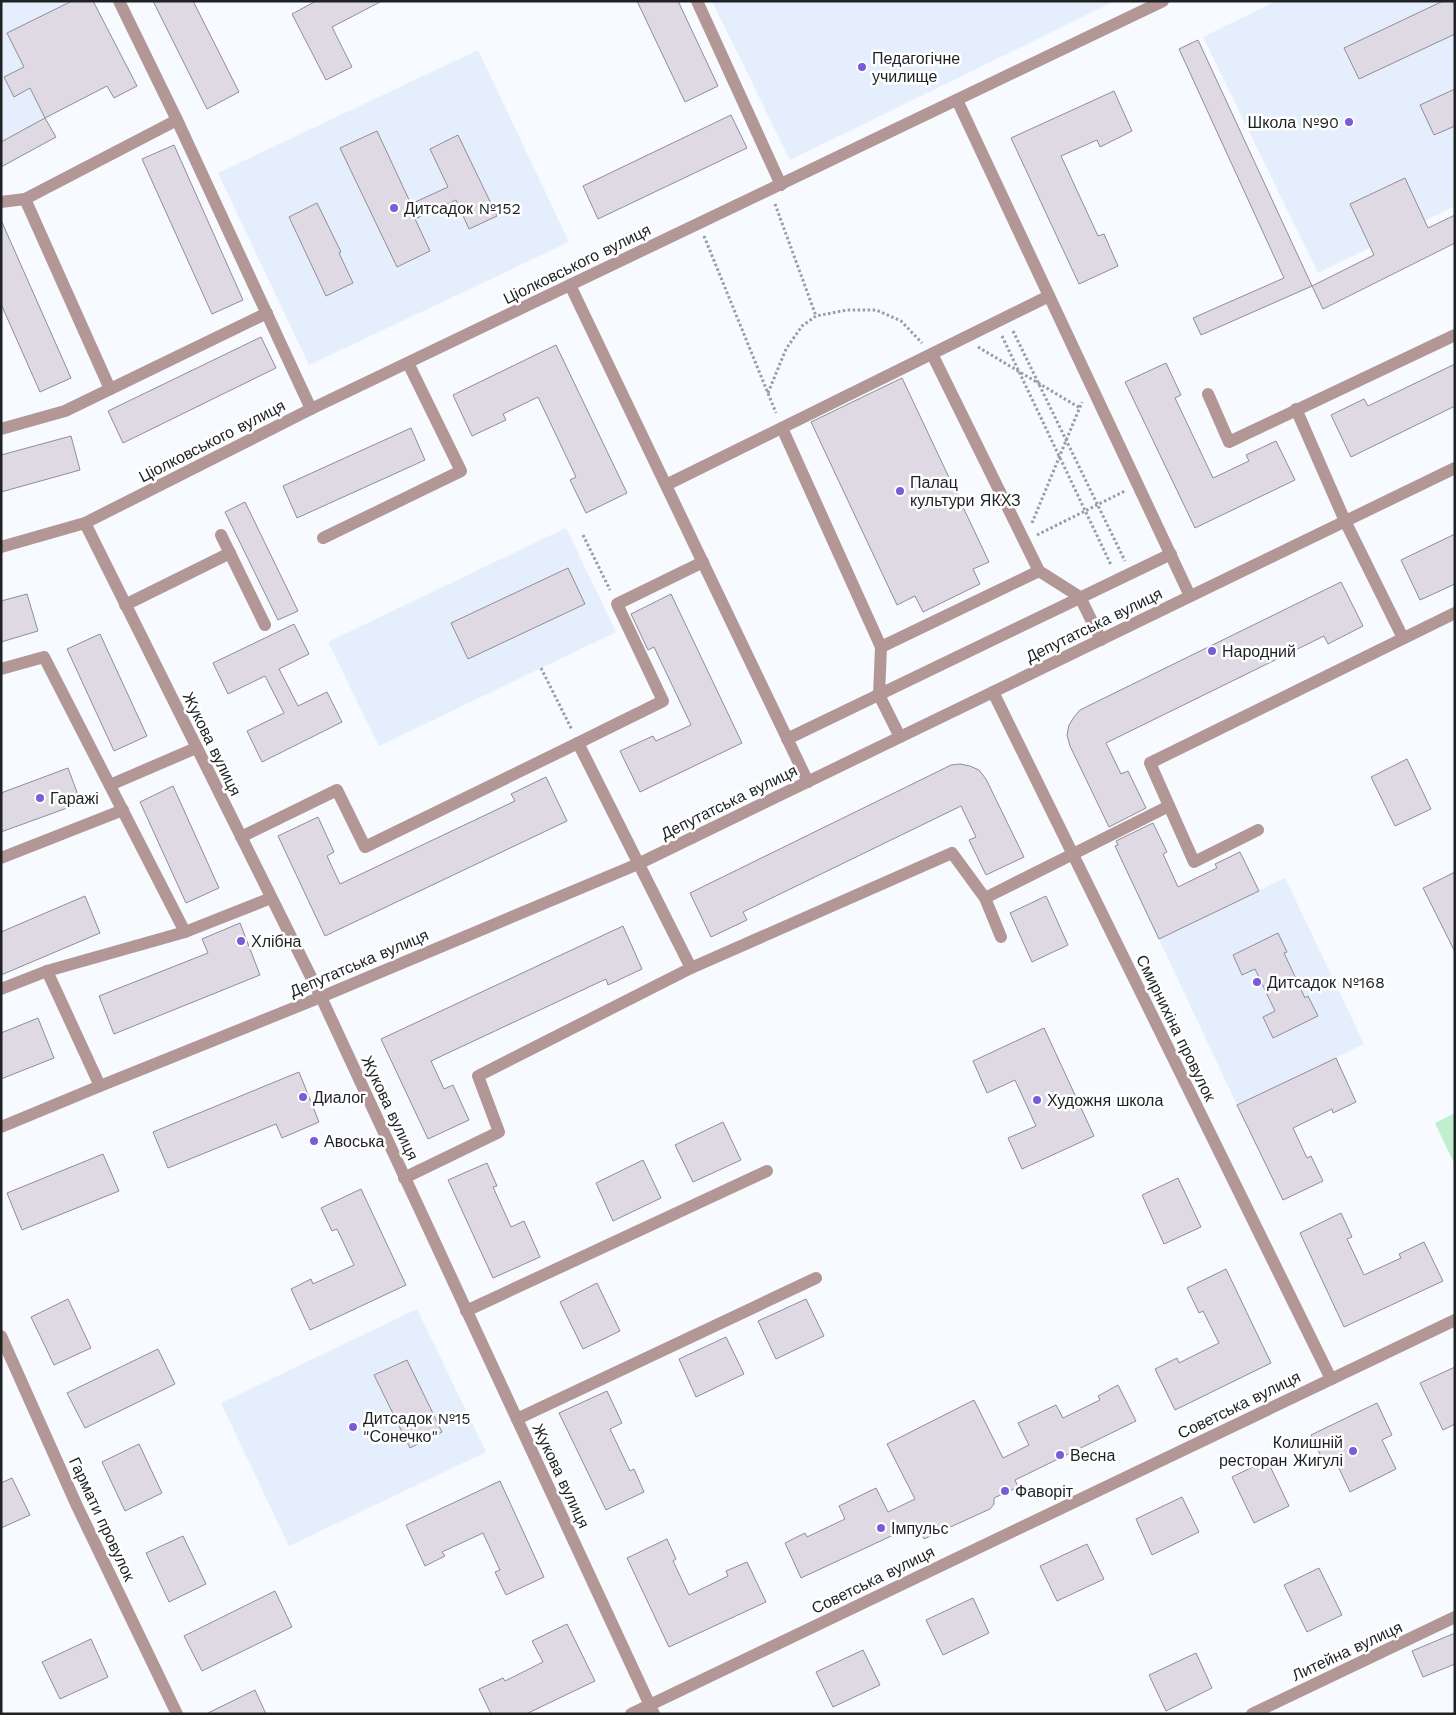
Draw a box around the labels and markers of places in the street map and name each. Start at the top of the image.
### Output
place label: Педагогічне училище [872,49,960,86]
marker: Педагогічне училище [856,61,868,73]
place label: Школа №90 [1248,113,1339,132]
marker: Школа №90 [1343,116,1355,128]
place label: Дитсадок №152 [404,199,521,218]
marker: Дитсадок №152 [388,202,400,214]
place label: Палац культури ЯКХЗ [910,473,1021,510]
marker: Палац культури ЯКХЗ [894,485,906,497]
place label: Народний [1222,642,1296,661]
marker: Народний [1206,645,1218,657]
place label: Гаражі [50,789,99,808]
marker: Гаражі [34,792,46,804]
place label: Хлібна [251,932,302,951]
marker: Хлібна [235,935,247,947]
place label: Дитсадок №168 [1267,973,1385,992]
marker: Дитсадок №168 [1251,976,1263,988]
place label: Диалог [313,1088,366,1107]
marker: Диалог [297,1091,309,1103]
place label: Художня школа [1047,1091,1163,1110]
marker: Художня школа [1031,1094,1043,1106]
place label: Авоська [324,1132,385,1151]
marker: Авоська [308,1135,320,1147]
place label: Дитсадок №15 "Сонечко" [363,1409,471,1446]
marker: Дитсадок №15 "Сонечко" [347,1421,359,1433]
place label: Колишній ресторан Жигулі [1219,1433,1343,1470]
marker: Колишній ресторан Жигулі [1347,1445,1359,1457]
place label: Весна [1070,1446,1115,1465]
marker: Весна [1054,1449,1066,1461]
place label: Фаворіт [1015,1482,1074,1501]
marker: Фаворіт [999,1485,1011,1497]
place label: Імпульс [891,1519,948,1538]
marker: Імпульс [875,1522,887,1534]

